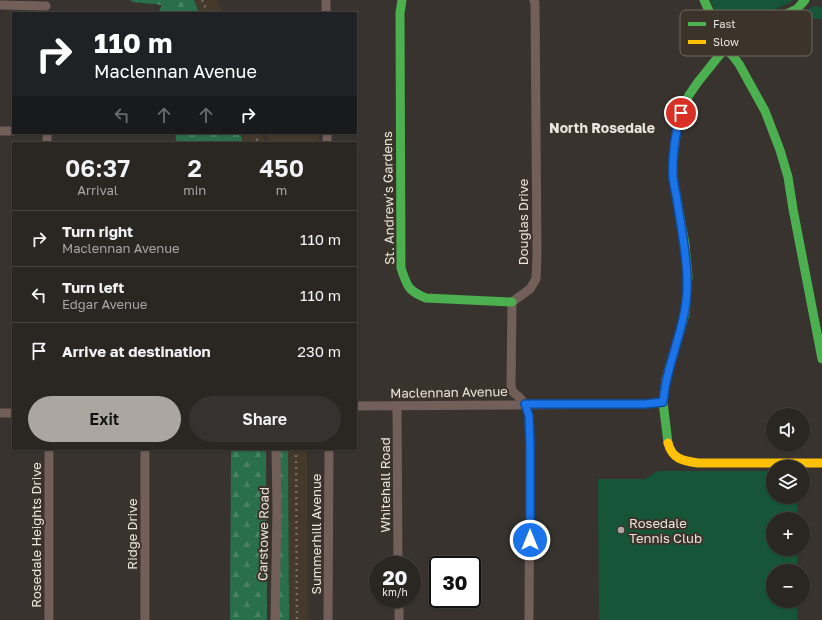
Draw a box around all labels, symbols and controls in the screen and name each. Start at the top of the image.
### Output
legend [680,10,812,56]
text: Fast [713,17,736,30]
text: 110 m [94,26,173,59]
icon: right [28,28,80,80]
text: Slow [713,35,739,48]
text: Maclennan Avenue [94,60,257,82]
pin [664,96,698,130]
icon: arrive [670,102,692,124]
icon: left [111,104,133,126]
icon: ahead [153,104,175,126]
icon: ahead [195,104,217,126]
icon: right [237,104,259,126]
district label: North Rosedale [549,119,655,136]
street label: St. Andrew's Gardens [379,131,397,265]
text: 06:37 [65,153,130,182]
text: 2 [188,153,202,182]
text: 450 [259,153,304,182]
street label: Douglas Drive [515,179,531,265]
text: Arrival [77,182,118,198]
text: min [183,182,206,198]
text: m [276,182,287,198]
text: Turn right [62,222,133,240]
icon: right [28,228,50,250]
text: 110 m [300,230,341,248]
text: Maclennan Avenue [62,240,180,256]
text: Turn left [62,278,124,296]
icon: left [28,284,50,306]
text: 110 m [300,286,341,304]
text: Edgar Avenue [62,296,147,312]
icon: arrive [28,340,50,362]
text: Arrive at destination [62,342,211,360]
text: 230 m [297,342,341,360]
street label: Maclennan Avenue [390,383,508,401]
button: Exit [28,396,181,442]
button: Share [189,396,341,442]
map controls [766,408,810,608]
button: sound [766,408,810,452]
street label: Whitehall Road [377,437,393,533]
button: layers [766,460,810,504]
street label: Rosedale Heights Drive [28,462,44,608]
street label: Summerhill Avenue [308,474,324,594]
street label: Carstowe Road [254,487,272,581]
street label: Ridge Drive [124,498,140,570]
button: + [766,512,810,556]
place label: Rosedale Tennis Club [629,515,702,546]
position arrow [509,519,551,561]
marker: Rosedale Tennis Club [616,525,626,535]
speed limit sign: 30 [429,556,481,608]
button: − [766,564,810,608]
text: 20 [382,565,408,589]
text: km/h [382,586,408,598]

